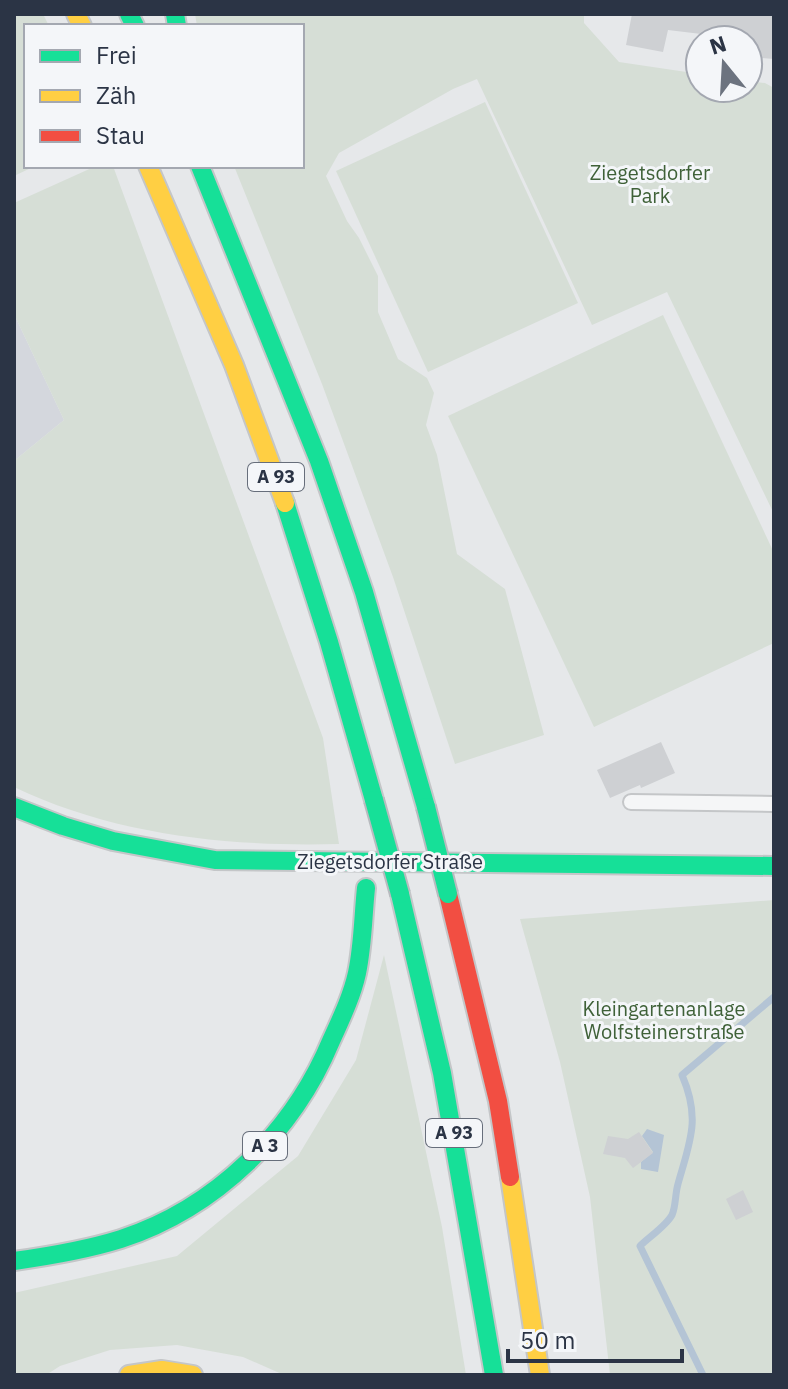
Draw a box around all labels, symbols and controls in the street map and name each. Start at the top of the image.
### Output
legend [24,24,304,168]
north arrow [684,24,764,104]
text: N [706,28,730,61]
text: Frei [96,39,137,71]
text: Zäh [96,79,136,111]
text: Stau [96,119,145,151]
park label: Ziegetsdorfer Park [590,159,710,209]
road number: A 93 [248,463,304,491]
street label: Ziegetsdorfer Straße [297,848,483,875]
park label: Kleingartenanlage Wolfsteinerstraße [583,995,745,1045]
road number: A 93 [426,1119,482,1147]
road number: A 3 [243,1132,287,1160]
scale bar [508,1313,682,1363]
text: 50 m [520,1324,575,1356]

